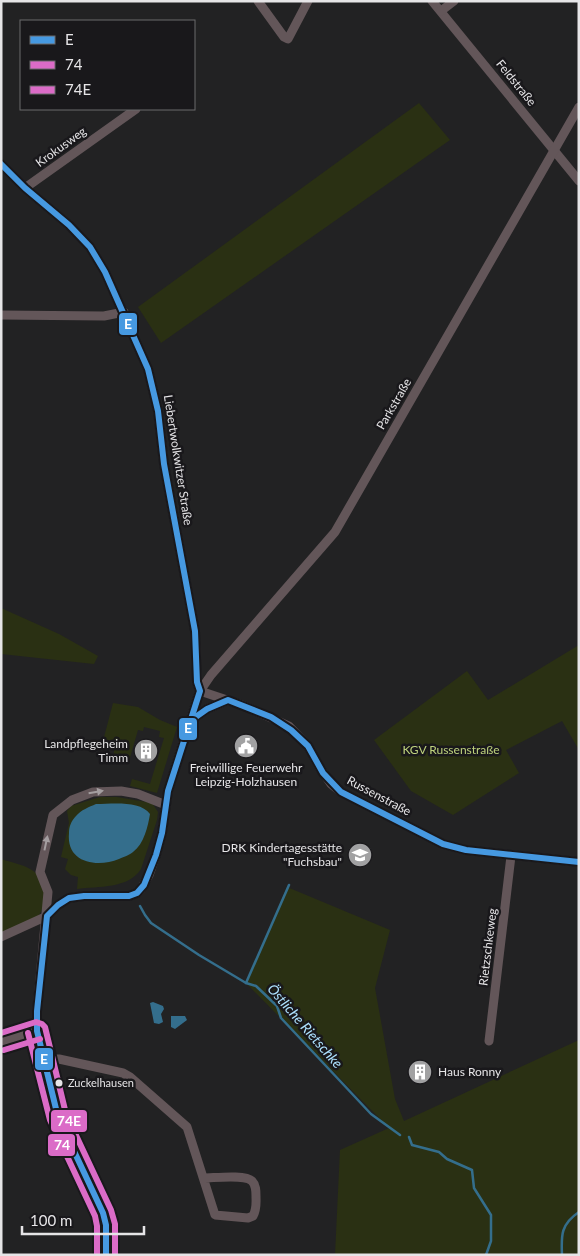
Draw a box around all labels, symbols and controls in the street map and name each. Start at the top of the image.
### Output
legend [20,20,195,110]
text: E [65,30,74,48]
text: 74 [65,55,83,73]
street label: Feldstraße [493,57,540,109]
text: 74E [65,80,91,98]
street label: Krokusweg [33,123,89,170]
line badge: E [118,312,138,336]
text: E [124,315,132,332]
street label: Parkstraße [373,376,414,432]
street label: Liebertwolkwitzer Straße [161,394,196,526]
line badge: E [178,717,198,741]
text: E [184,719,192,736]
public building icon: Freiwillige Feuerwehr Leipzig-Holzhausen [233,733,259,759]
place label: Landpflegeheim Timm [44,736,128,765]
building icon: Landpflegeheim Timm [133,738,159,764]
park label: KGV Russenstraße [402,742,500,757]
place label: Freiwillige Feuerwehr Leipzig-Holzhausen [190,760,303,789]
street label: Russenstraße [345,772,414,819]
one-way arrow [88,788,104,796]
one-way arrow [42,835,50,851]
place label: DRK Kindertagesstätte "Fuchsbau" [222,840,342,869]
school or university icon: DRK Kindertagesstätte "Fuchsbau" [347,842,373,868]
street label: Rietzschkeweg [475,907,500,987]
water label: Östliche Rietschke [264,980,347,1072]
line badge: E [34,1047,54,1071]
text: E [40,1050,48,1067]
building icon: Haus Ronny [407,1059,433,1085]
place label: Haus Ronny [438,1064,502,1079]
place label: Zuckelhausen [68,1076,134,1089]
marker: Zuckelhausen [54,1078,64,1088]
line badge: 74E [50,1109,88,1133]
text: 74E [57,1112,81,1129]
line badge: 74 [47,1133,76,1157]
text: 74 [54,1136,70,1153]
scale bar [22,1204,145,1236]
text: 100 m [30,1211,72,1229]

